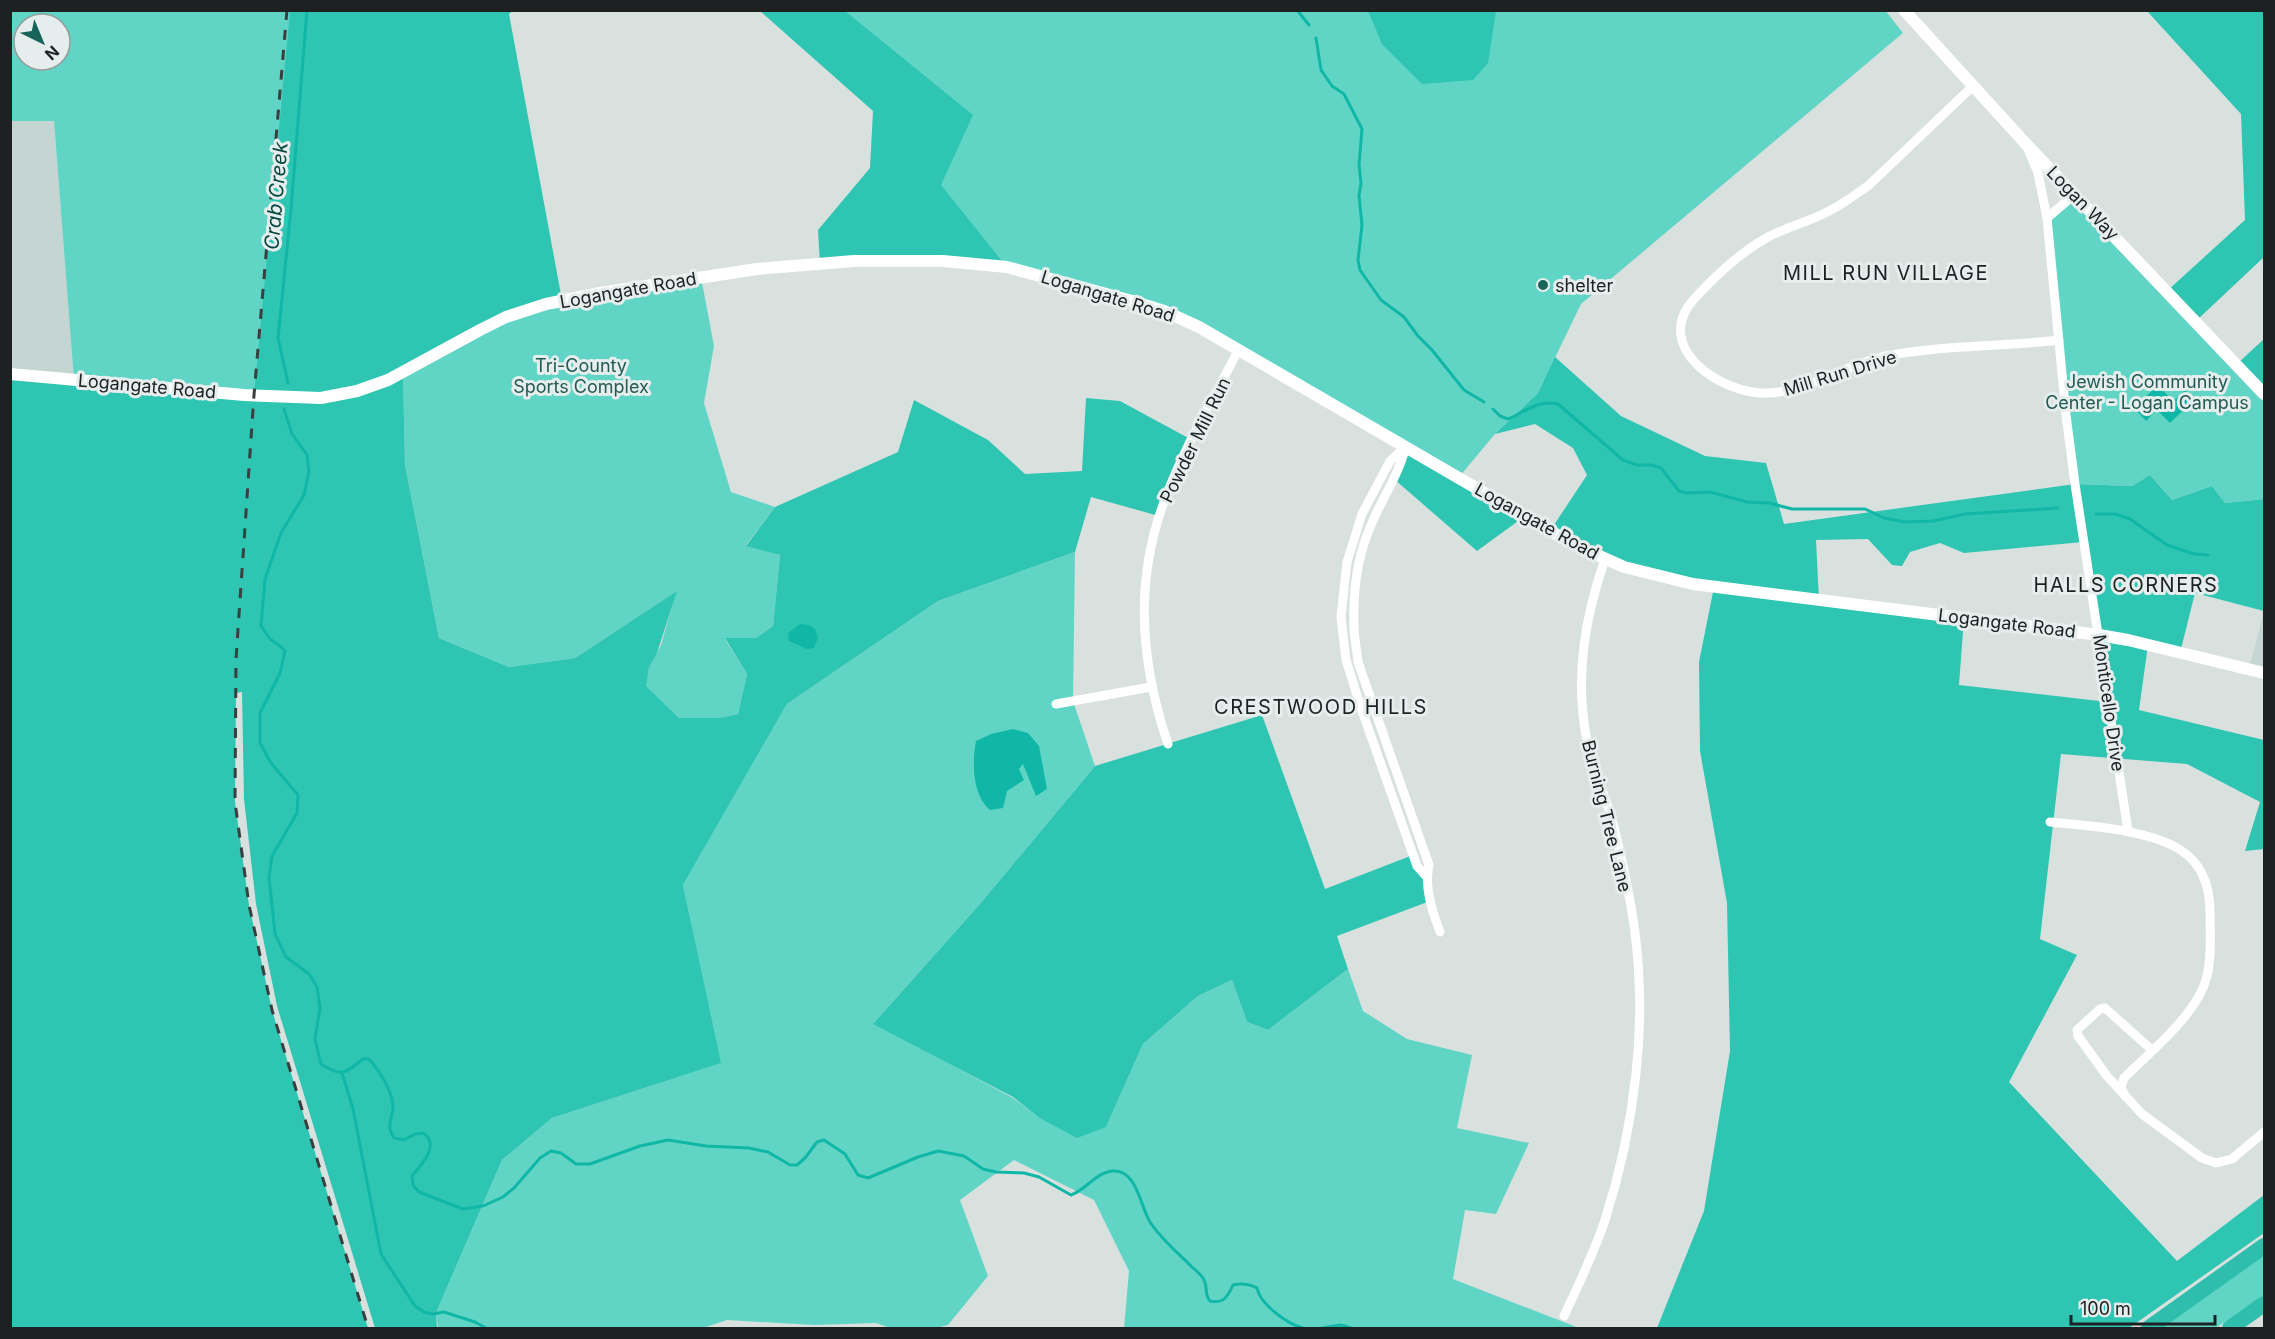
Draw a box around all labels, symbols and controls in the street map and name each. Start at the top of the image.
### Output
north arrow [12,12,72,72]
text: N [41,41,64,64]
water label: Crab Creek [259,140,293,251]
street label: Logan Way [2043,162,2123,244]
district label: MILL RUN VILLAGE [1783,261,1989,285]
street label: Logangate Road [1039,266,1177,326]
street label: Logangate Road [558,268,698,312]
place label: shelter [1555,275,1613,296]
marker: shelter [1536,278,1550,292]
street label: Mill Run Drive [1781,346,1899,400]
park label: Tri-County Sports Complex [513,355,649,397]
street label: Logangate Road [77,370,217,402]
park label: Jewish Community Center - Logan Campus [2045,371,2249,413]
street label: Powder Mill Run [1156,374,1234,506]
street label: Logangate Road [1471,478,1603,564]
district label: HALLS CORNERS [2034,573,2218,597]
street label: Logangate Road [1937,604,2077,642]
street label: Monticello Drive [2089,633,2129,773]
district label: CRESTWOOD HILLS [1214,695,1428,719]
street label: Burning Tree Lane [1578,738,1636,894]
scale bar [2071,1288,2215,1326]
text: 100 m [2080,1298,2131,1319]

